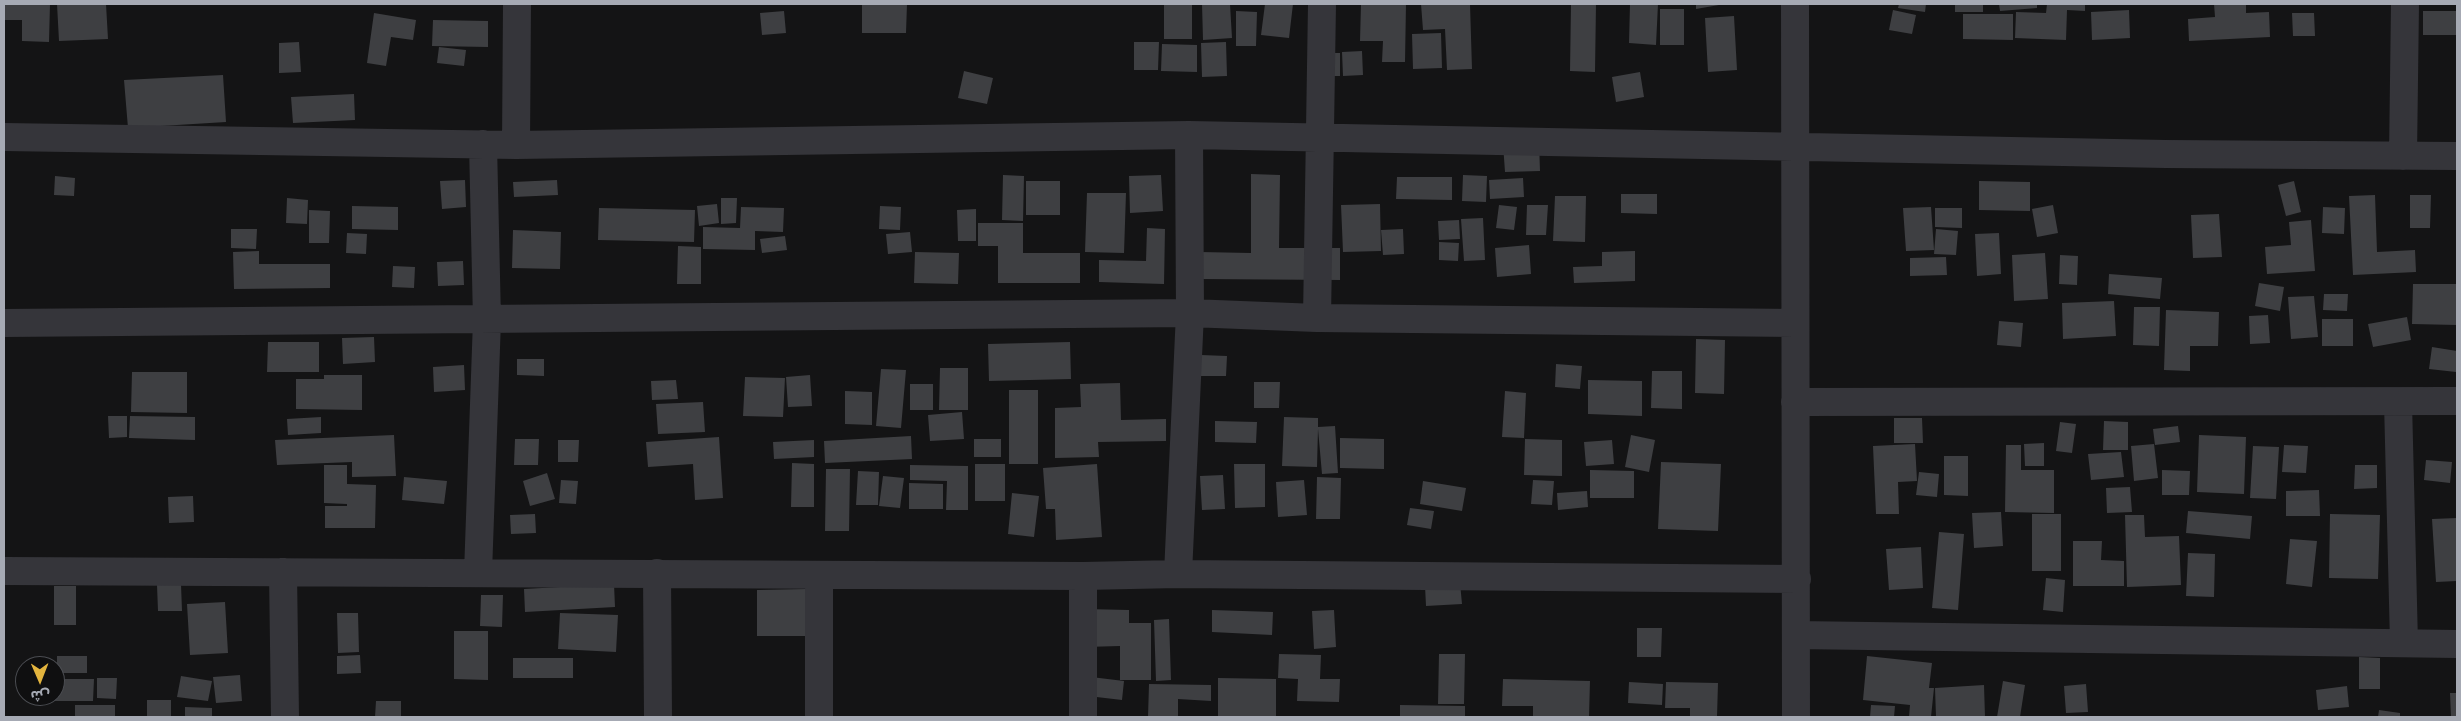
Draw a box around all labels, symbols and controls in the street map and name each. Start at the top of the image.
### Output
north arrow [15,656,65,706]
text: ش [31,687,50,704]

